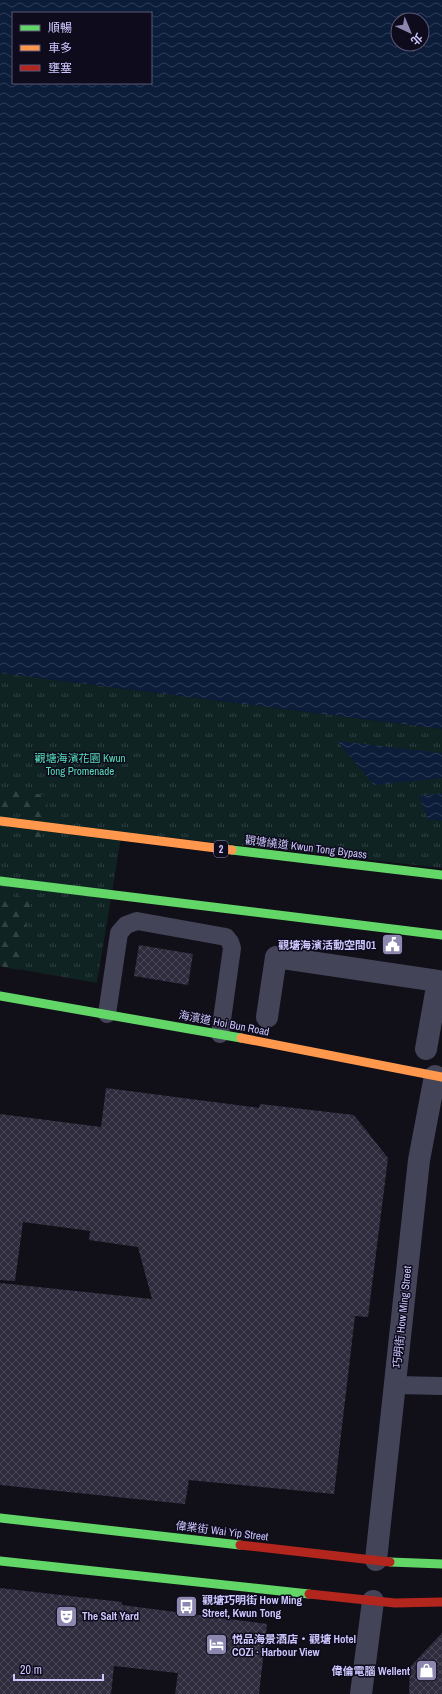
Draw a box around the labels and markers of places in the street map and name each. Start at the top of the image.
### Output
public building icon: 觀塘海濱活動空間01 [379,932,405,958]
place label: 觀塘海濱活動空間01 [278,938,376,952]
bus stop icon: 觀塘巧明街 How Ming Street, Kwun Tong [173,1593,199,1619]
place label: 觀塘巧明街 How Ming Street, Kwun Tong [202,1593,303,1620]
theatre icon: The Salt Yard [54,1603,80,1629]
place label: The Salt Yard [82,1609,139,1623]
hotel icon: 悦品海景酒店‧觀塘 Hotel COZi ∙ Harbour View [204,1632,230,1658]
place label: 悦品海景酒店‧觀塘 Hotel COZi ∙ Harbour View [232,1632,356,1659]
shop icon: 偉倫電腦 Wellent [413,1658,439,1684]
place label: 偉倫電腦 Wellent [332,1664,410,1678]

